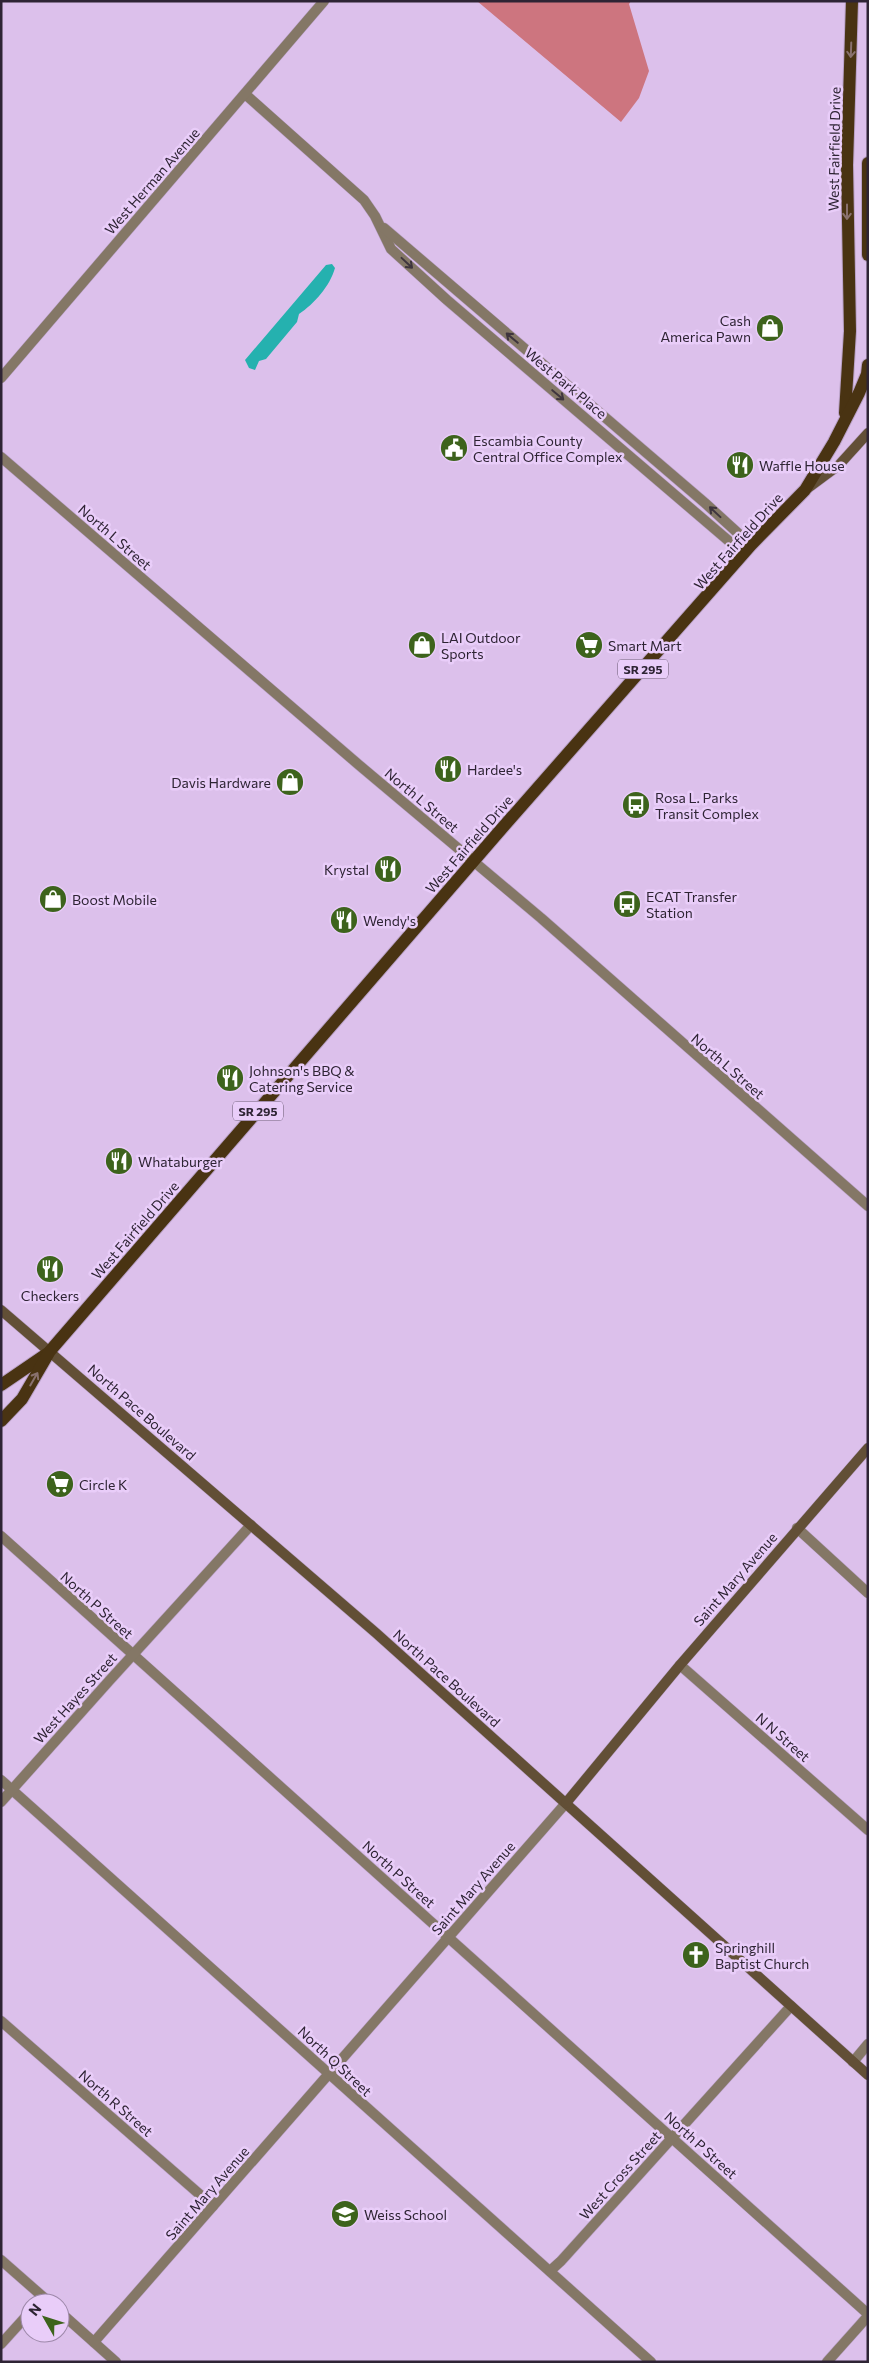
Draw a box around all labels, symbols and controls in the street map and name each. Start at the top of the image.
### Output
one-way arrow [846,42,856,58]
street label: West Fairfield Drive [824,87,844,211]
street label: West Herman Avenue [101,124,203,238]
one-way arrow [842,204,852,220]
one-way arrow [401,257,413,269]
place label: Cash America Pawn [660,312,751,345]
shop icon: Cash America Pawn [755,313,785,343]
one-way arrow [505,333,518,344]
street label: West Park Place [522,344,610,422]
one-way arrow [552,389,565,400]
place label: Escambia County Central Office Complex [473,432,623,465]
public building icon: Escambia County Central Office Complex [439,433,469,463]
restaurant icon: Waffle House [725,450,755,480]
place label: Waffle House [759,457,845,474]
street label: West Fairfield Drive [690,489,786,593]
street label: North L Street [75,501,155,574]
one-way arrow [709,506,721,518]
place label: LAI Outdoor Sports [441,629,521,662]
shop icon: LAI Outdoor Sports [407,630,437,660]
supermarket icon: Smart Mart [574,630,604,660]
place label: Smart Mart [608,637,682,654]
road number: SR 295 [618,660,668,679]
restaurant icon: Hardee's [433,754,463,784]
place label: Hardee's [467,761,522,778]
street label: North L Street [382,764,463,836]
shop icon: Davis Hardware [275,767,305,797]
place label: Davis Hardware [171,774,271,791]
place label: Rosa L. Parks Transit Complex [655,789,759,822]
bus stop icon: Rosa L. Parks Transit Complex [621,790,651,820]
street label: West Fairfield Drive [422,791,516,897]
restaurant icon: Krystal [373,854,403,884]
place label: Krystal [324,861,369,878]
shop icon: Boost Mobile [38,884,68,914]
place label: ECAT Transfer Station [646,888,738,921]
bus stop icon: ECAT Transfer Station [612,889,642,919]
place label: Boost Mobile [72,891,157,908]
restaurant icon: Wendy's [329,905,359,935]
place label: Wendy's [363,912,416,929]
street label: North L Street [688,1030,768,1103]
place label: Johnson's BBQ & Catering Service [249,1062,355,1095]
restaurant icon: Johnson's BBQ & Catering Service [215,1063,245,1093]
road number: SR 295 [233,1102,283,1120]
restaurant icon: Whataburger [104,1146,134,1176]
place label: Whataburger [138,1153,223,1170]
street label: West Fairfield Drive [88,1177,182,1283]
restaurant icon: Checkers [35,1254,65,1284]
place label: Checkers [21,1287,79,1304]
street label: North Pace Boulevard [84,1360,200,1464]
one-way arrow [29,1372,39,1386]
supermarket icon: Circle K [45,1469,75,1499]
place label: Circle K [79,1476,127,1493]
street label: Saint Mary Avenue [690,1529,780,1629]
street label: North P Street [57,1568,137,1642]
street label: North Pace Boulevard [390,1626,504,1730]
street label: West Hayes Street [30,1649,120,1747]
street label: N N Street [753,1709,814,1765]
street label: North P Street [359,1837,439,1911]
street label: Saint Mary Avenue [428,1838,518,1938]
place label: Springhill Baptist Church [715,1939,809,1972]
church icon: Springhill Baptist Church [681,1940,711,1970]
street label: North Q Street [295,2023,376,2100]
street label: North R Street [75,2066,157,2140]
street label: North P Street [661,2108,741,2182]
street label: West Cross Street [576,2127,664,2223]
street label: Saint Mary Avenue [162,2143,252,2243]
school or university icon: Weiss School [330,2199,360,2229]
place label: Weiss School [364,2206,447,2223]
north arrow [20,2293,70,2343]
text: N [25,2300,44,2319]

